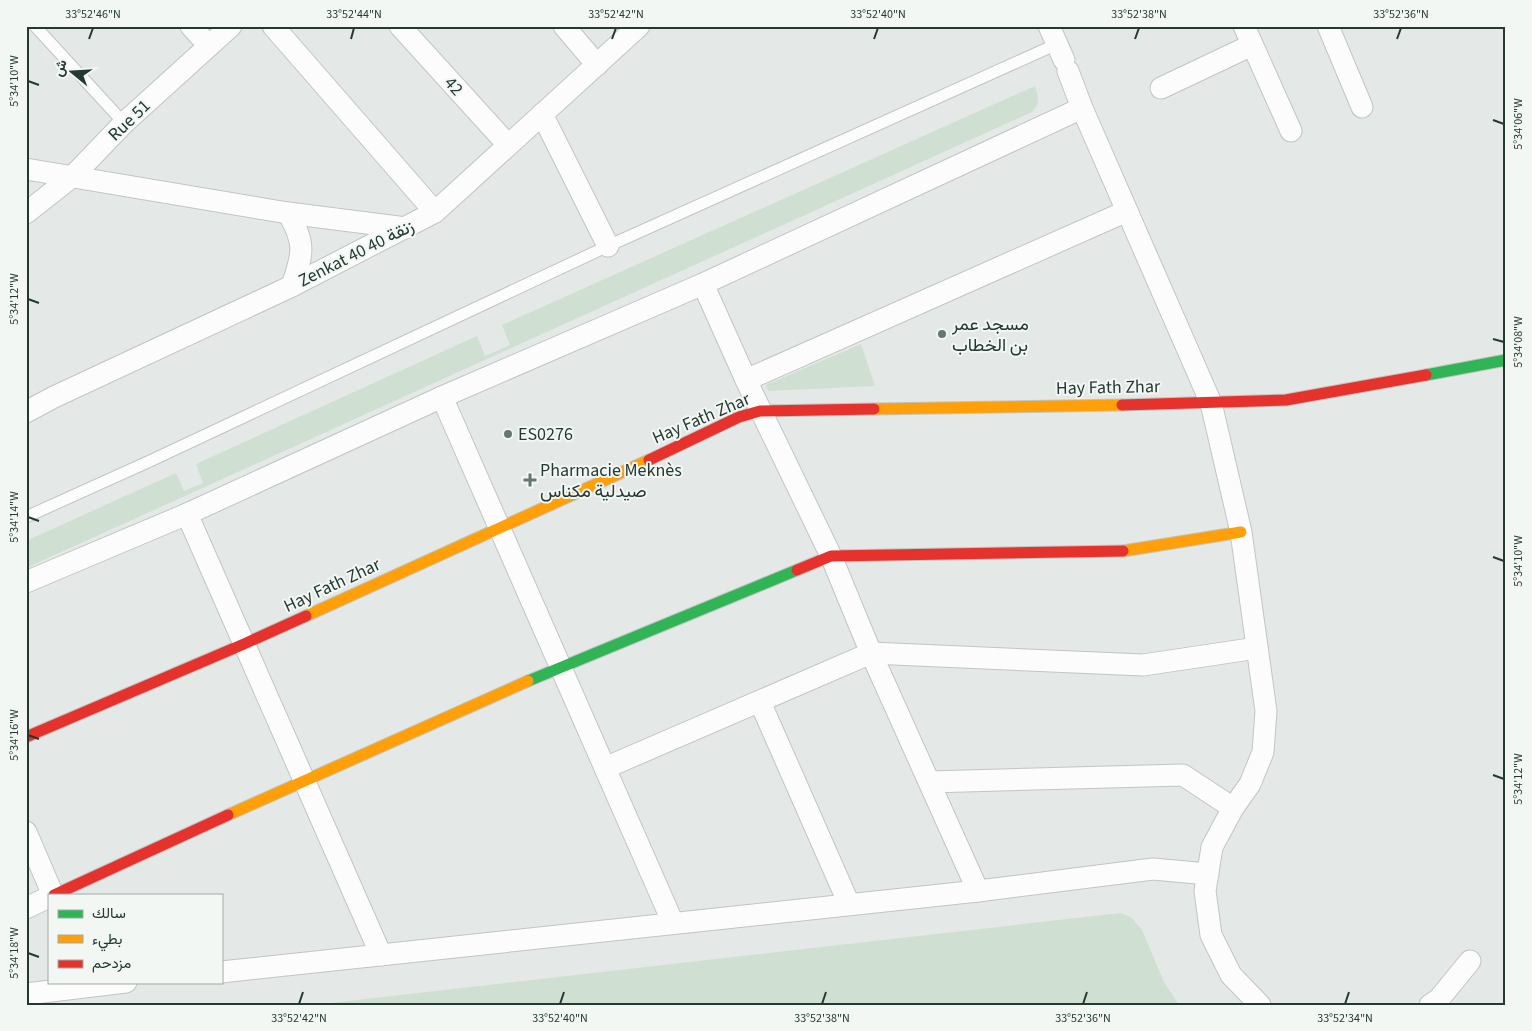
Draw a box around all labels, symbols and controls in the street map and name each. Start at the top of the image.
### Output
text: 33°52'46"N [65,6,121,23]
text: 33°52'44"N [326,6,382,23]
text: 33°52'42"N [588,6,644,23]
text: 33°52'40"N [850,6,906,23]
text: 33°52'38"N [1111,6,1167,23]
text: 33°52'36"N [1373,6,1429,23]
north arrow [48,48,98,98]
text: 5°34'10"W [6,55,23,107]
text: ش [48,57,73,79]
street label: 42 [438,71,469,101]
street label: Rue 51 [103,94,156,147]
text: 5°34'06"W [1510,98,1527,150]
street label: Zenkat 40 زنقة 40 [294,214,418,293]
text: 5°34'12"W [6,273,23,325]
place label: مسجد عمر بن الخطاب [951,312,1029,358]
text: 5°34'08"W [1510,316,1527,368]
marker: مسجد عمر بن الخطاب [936,328,948,340]
street label: Hay Fath Zhar [1056,374,1161,401]
street label: Hay Fath Zhar [648,386,755,450]
place label: ES0276 [518,422,573,447]
marker: ES0276 [502,428,514,440]
place label: Pharmacie Meknès صيدلية مكناس [540,458,682,504]
marker: Pharmacie Meknès صيدلية مكناس [524,474,536,486]
text: 5°34'14"W [6,491,23,543]
text: 5°34'10"W [1510,535,1527,587]
street label: Hay Fath Zhar [280,552,385,619]
text: 5°34'16"W [6,709,23,761]
text: 5°34'12"W [1510,753,1527,805]
legend [48,894,222,984]
text: سالك [92,903,126,924]
text: 5°34'18"W [6,927,23,979]
text: بطيء [92,929,122,952]
text: مزدحم [92,953,131,974]
text: 33°52'42"N [271,1010,327,1027]
text: 33°52'40"N [532,1010,588,1027]
text: 33°52'38"N [794,1010,850,1027]
text: 33°52'36"N [1055,1010,1111,1027]
text: 33°52'34"N [1317,1010,1373,1027]

